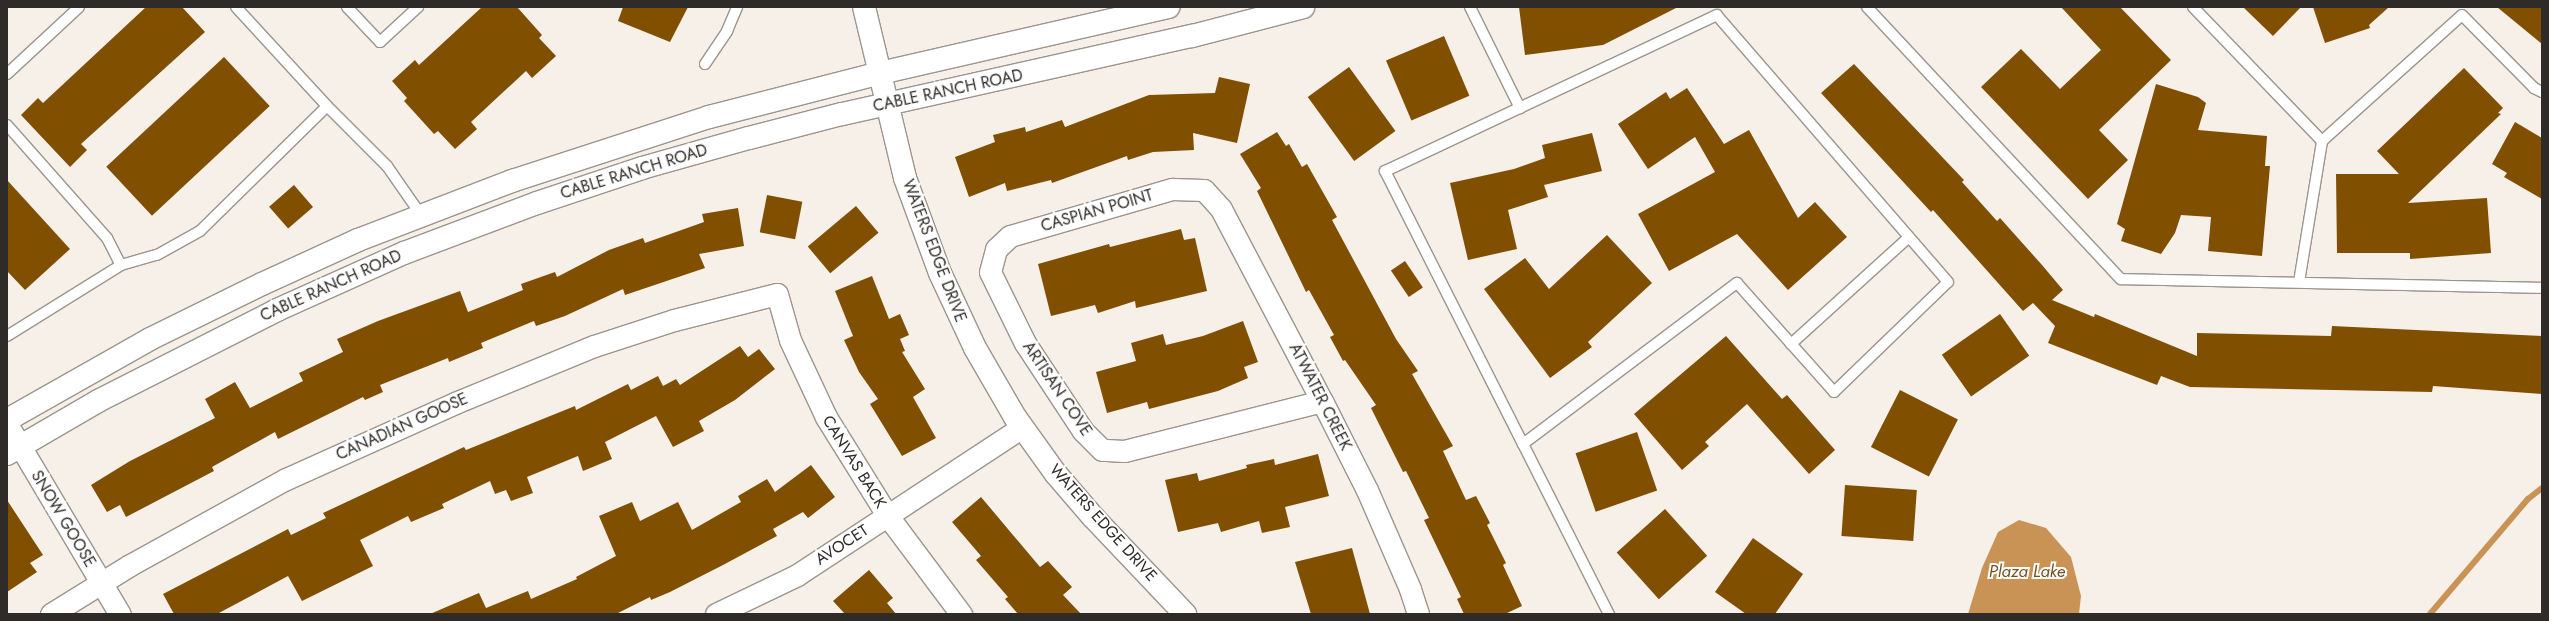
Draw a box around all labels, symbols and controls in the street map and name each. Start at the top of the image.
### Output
street label: CABLE RANCH ROAD [871,66,1025,116]
street label: CABLE RANCH ROAD [558,140,710,204]
street label: WATERS EDGE DRIVE [898,177,970,325]
street label: CASPIAN POINT [1039,186,1155,236]
street label: CABLE RANCH ROAD [257,246,405,326]
street label: ARTISAN COVE [1018,338,1096,440]
street label: ATWATER CREEK [1285,340,1355,454]
street label: CANADIAN GOOSE [333,389,471,465]
street label: CANVAS BACK [818,412,890,512]
street label: WATERS EDGE DRIVE [1045,460,1161,586]
street label: SNOW GOOSE [27,467,99,571]
street label: AVOCET [812,521,872,569]
water label: Plaza Lake [1989,562,2065,582]

